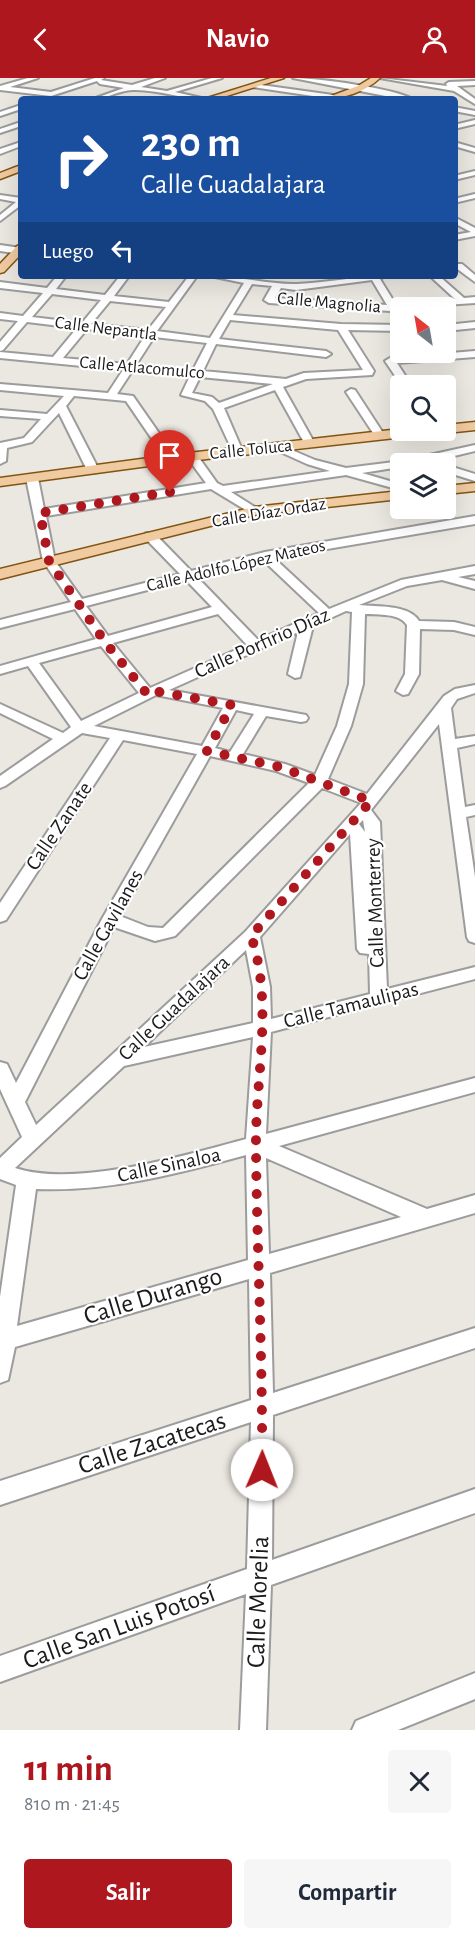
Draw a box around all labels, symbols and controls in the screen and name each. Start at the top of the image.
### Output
icon: back [24,23,57,56]
icon: person [418,23,451,56]
text: Navio [206,25,269,52]
icon: right [42,120,120,198]
text: 230 m [141,122,241,164]
text: Calle Guadalajara [141,171,326,198]
icon: left [106,234,139,267]
text: Luego [42,240,94,262]
street label: Calle Magnolia [276,289,382,317]
north arrow [390,297,456,363]
map controls [390,297,456,519]
street label: Calle Nepantla [54,314,158,344]
street label: Calle Atlacomulco [79,354,206,382]
button: search [390,375,456,441]
pin [144,430,195,492]
street label: Calle Toluca [209,437,293,463]
icon: arrive [153,439,186,472]
button: layers [390,453,456,519]
street label: Calle Díaz Ordaz [211,495,327,531]
street label: Calle Adolfo López Mateos [145,537,327,595]
street label: Calle Porfirio Díaz [191,604,333,682]
street label: Calle Zanate [22,778,96,874]
street label: Calle Monterrey [362,838,388,968]
street label: Calle Gavilanes [69,866,147,984]
street label: Calle Guadalajara [114,951,234,1065]
street label: Calle Tamaulipas [281,978,421,1032]
street label: Calle Sinaloa [116,1144,223,1186]
street label: Calle Durango [81,1263,225,1329]
street label: Calle Zacatecas [75,1407,229,1479]
position arrow [230,1438,294,1502]
street label: Calle Morelia [243,1535,273,1669]
street label: Calle San Luis Potosí [20,1580,219,1674]
button: close [388,1750,451,1813]
text: 11 min [24,1751,113,1787]
text: 810 m · 21:45 [24,1794,120,1814]
button: Salir [24,1859,232,1928]
button: Compartir [244,1859,451,1928]

